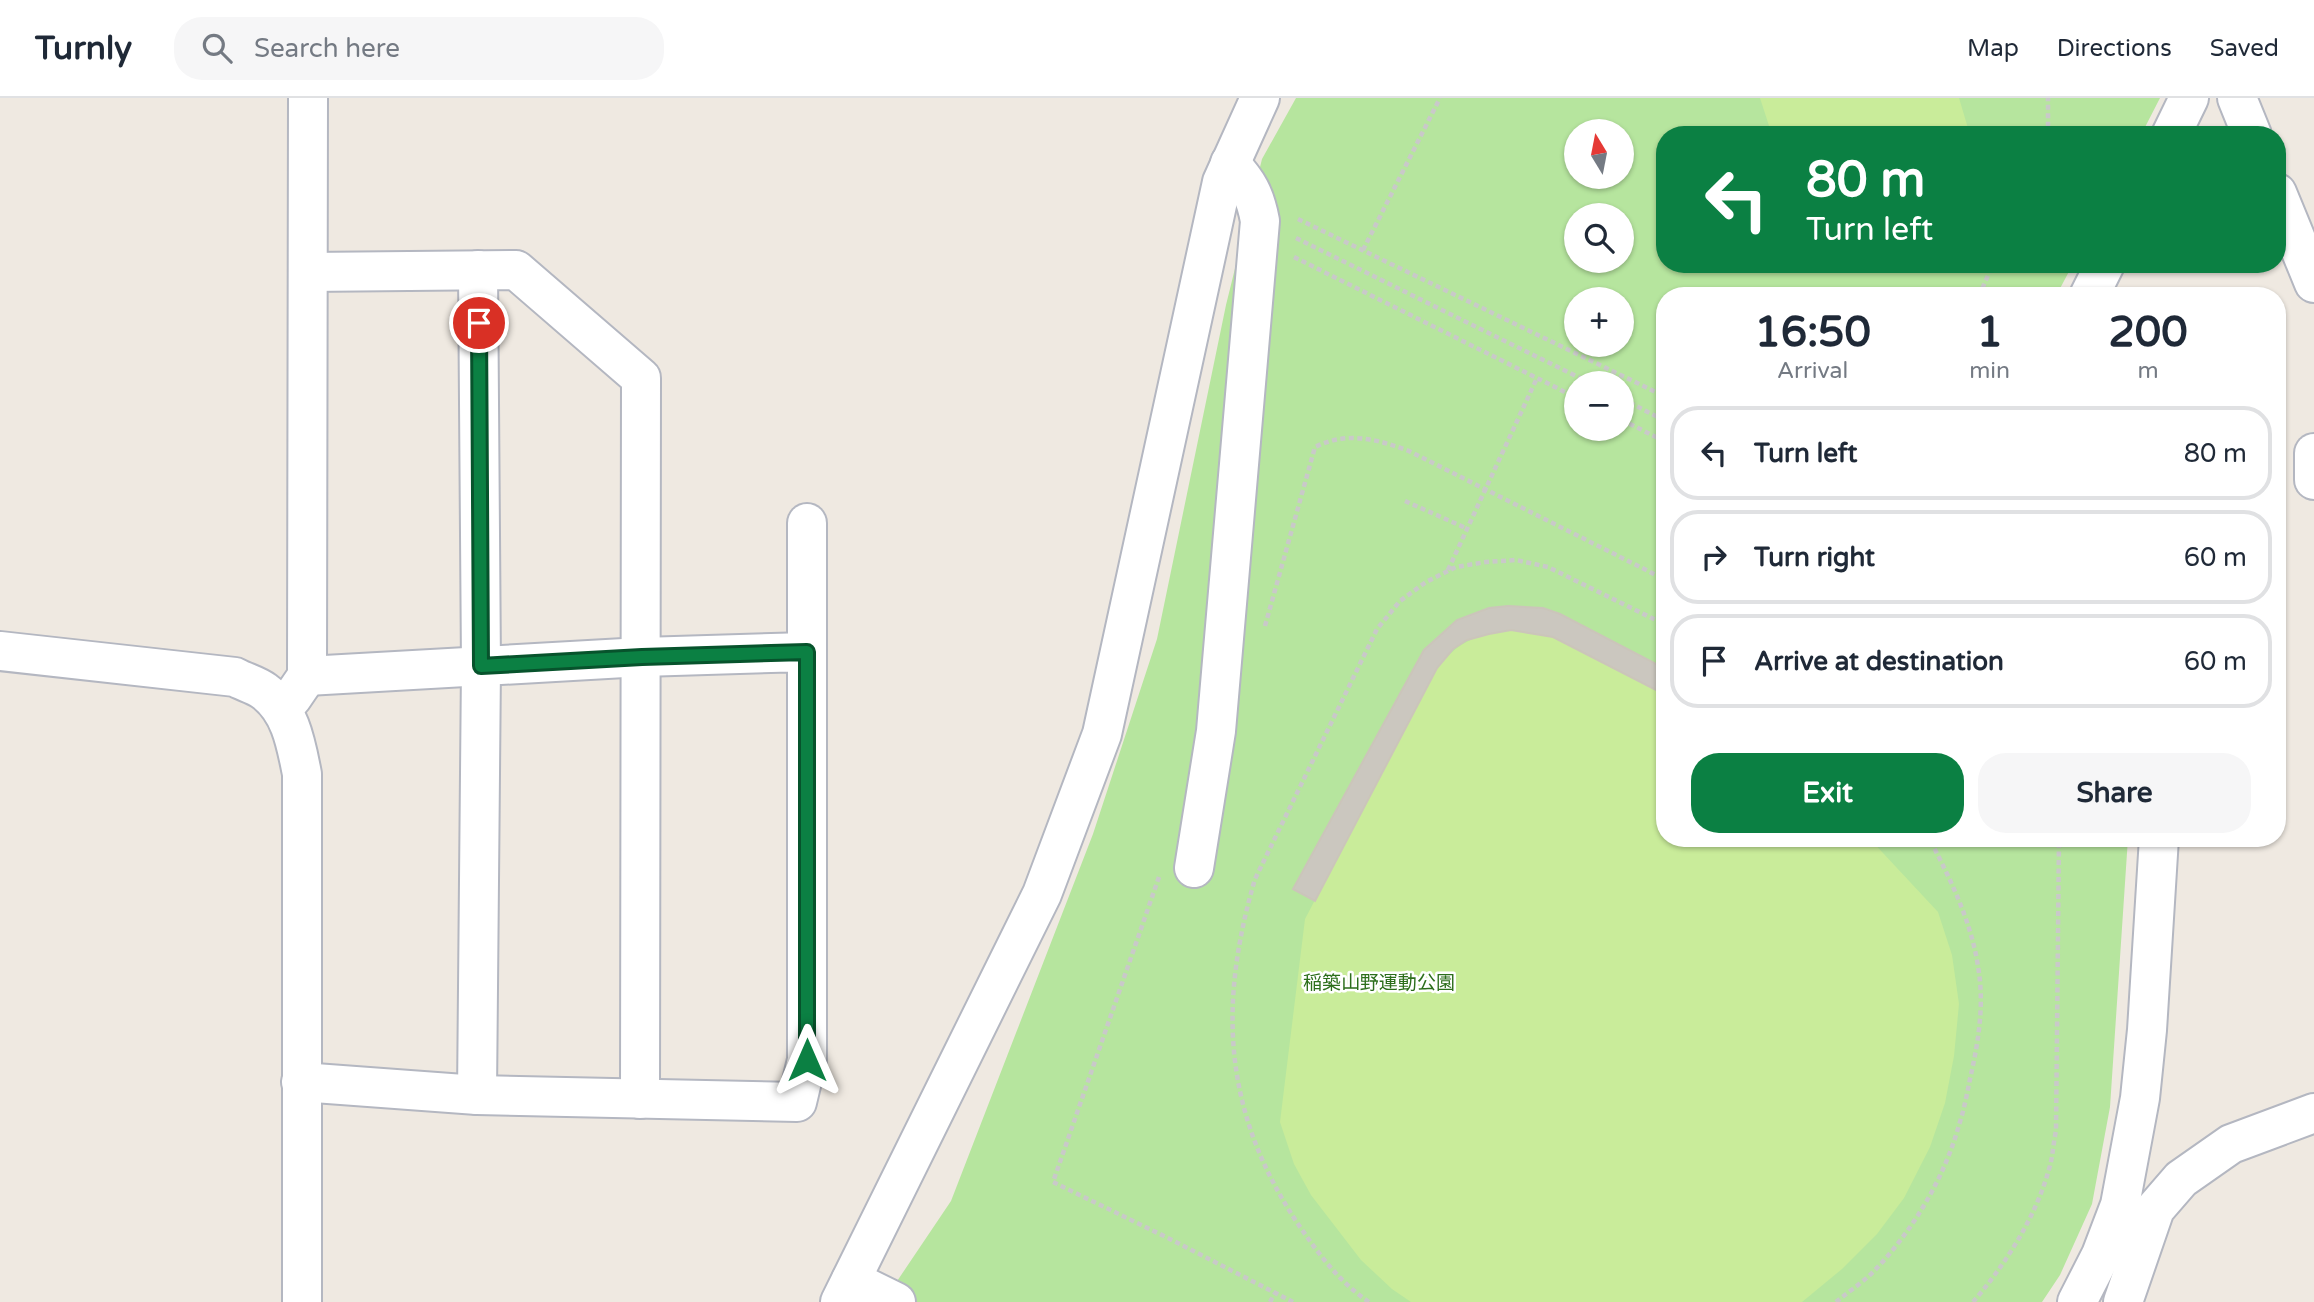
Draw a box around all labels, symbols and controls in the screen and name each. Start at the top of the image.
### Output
search box [174,17,664,80]
text: Turnly [35,29,132,68]
icon: search [198,29,236,67]
text: Search here [254,33,400,64]
text: Map [1967,34,2019,63]
text: Directions [2057,34,2172,63]
text: Saved [2210,34,2279,63]
north arrow [1564,119,1634,189]
map controls [1564,119,1634,441]
text: 80 m [1806,151,1925,210]
icon: left [1691,154,1782,245]
button: search [1564,203,1634,273]
text: Turn left [1806,211,1933,249]
button: + [1564,287,1634,357]
pin [449,293,509,353]
icon: arrive [460,304,498,342]
text: 16:50 [1754,307,1871,358]
text: 1 [1976,307,2003,358]
text: 200 [2108,307,2188,358]
text: Arrival [1777,357,1848,385]
text: min [1969,357,2010,385]
text: m [2137,357,2159,385]
button: − [1564,371,1634,441]
icon: left [1695,434,1733,472]
text: Turn left [1754,438,1857,469]
text: 80 m [2184,438,2247,469]
icon: right [1695,538,1733,576]
text: Turn right [1754,542,1875,573]
text: 60 m [2184,542,2247,573]
icon: arrive [1695,642,1733,680]
text: Arrive at destination [1754,646,2004,677]
text: 60 m [2184,646,2247,677]
button: Exit [1691,753,1964,833]
button: Share [1978,753,2251,833]
park label: 稲築山野運動公園 [1303,972,1455,994]
position arrow [770,1023,844,1097]

